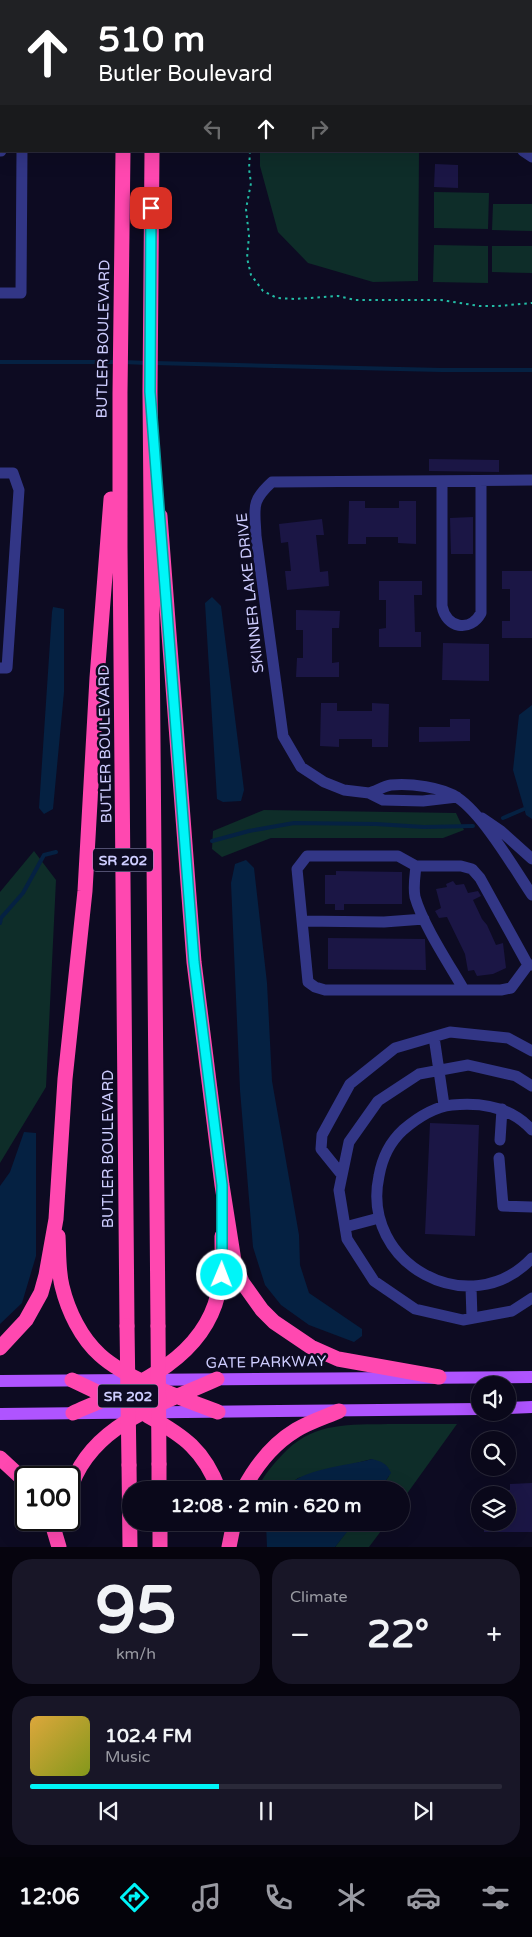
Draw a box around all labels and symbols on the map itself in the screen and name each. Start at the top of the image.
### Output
pin [130,187,172,229]
street label: BUTLER BOULEVARD [93,259,113,419]
street label: SKINNER LAKE DRIVE [233,512,267,674]
street label: BUTLER BOULEVARD [95,664,115,824]
road number: SR 202 [93,848,153,872]
street label: BUTLER BOULEVARD [99,1070,117,1228]
position arrow [195,1248,247,1300]
street label: GATE PARKWAY [206,1352,327,1372]
road number: SR 202 [98,1384,158,1408]
speed limit sign: 100 [15,1466,80,1531]

